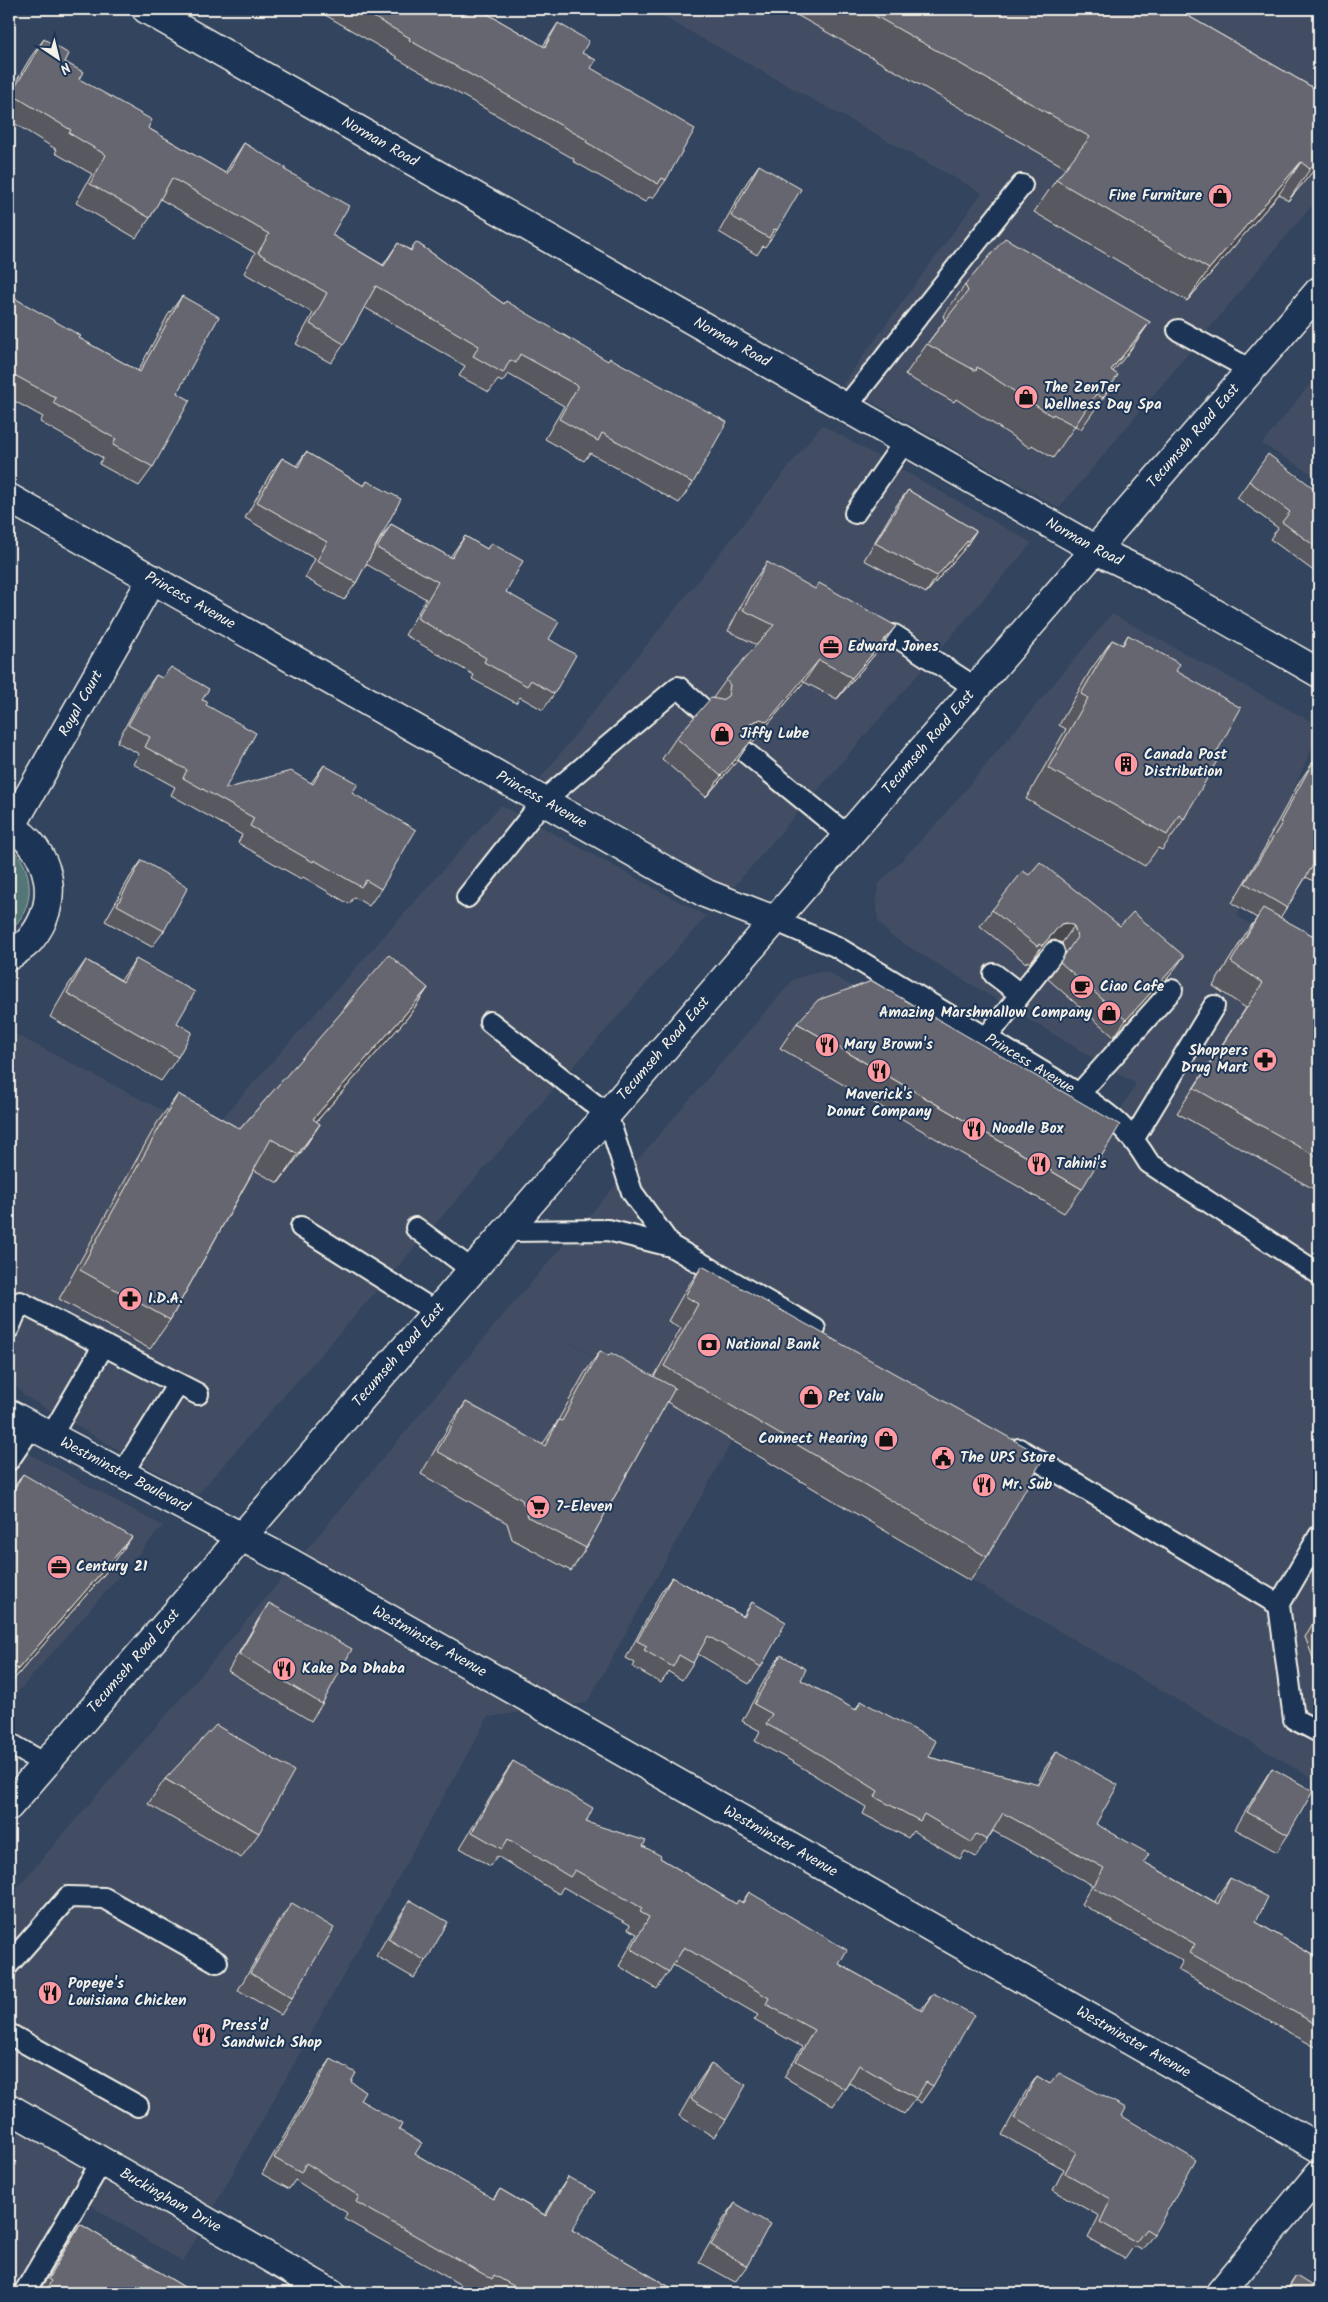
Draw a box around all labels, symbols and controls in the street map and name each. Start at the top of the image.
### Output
north arrow [32,32,82,82]
text: N [55,56,75,79]
street label: Norman Road [337,111,423,174]
shop icon: Fine Furniture [1207,183,1233,209]
place label: Fine Furniture [1109,184,1203,208]
street label: Norman Road [689,311,775,374]
place label: The ZenTer Wellness Day Spa [1044,376,1162,417]
street label: Tecumseh Road East [1141,378,1246,494]
shop icon: The ZenTer Wellness Day Spa [1013,384,1039,410]
street label: Norman Road [1041,511,1127,573]
street label: Princess Avenue [140,565,240,636]
office icon: Edward Jones [818,634,844,660]
place label: Edward Jones [848,635,939,659]
street label: Royal Court [53,666,110,741]
street label: Tecumseh Road East [876,685,981,800]
shop icon: Jiffy Lube [709,721,735,747]
place label: Jiffy Lube [740,722,810,746]
place label: Canada Post Distribution [1144,743,1227,784]
building icon: Canada Post Distribution [1113,751,1139,777]
street label: Princess Avenue [491,765,591,836]
cafe icon: Ciao Cafe [1069,974,1095,1000]
place label: Ciao Cafe [1100,975,1165,999]
street label: Tecumseh Road East [611,991,716,1107]
shop icon: Amazing Marshmallow Company [1096,1000,1122,1026]
place label: Amazing Marshmallow Company [879,1001,1092,1025]
street label: Princess Avenue [980,1028,1079,1101]
restaurant icon: Mary Brown's [814,1032,840,1058]
place label: Mary Brown's [844,1033,933,1057]
place label: Shoppers Drug Mart [1181,1039,1248,1080]
pharmacy icon: Shoppers Drug Mart [1252,1047,1278,1073]
restaurant icon: Maverick's Donut Company [866,1058,892,1084]
place label: Maverick's Donut Company [826,1083,932,1124]
restaurant icon: Noodle Box [961,1116,987,1142]
place label: Noodle Box [992,1117,1065,1141]
restaurant icon: Tahini's [1026,1151,1052,1177]
place label: Tahini's [1056,1152,1107,1176]
pharmacy icon: I.D.A. [117,1286,143,1312]
place label: I.D.A. [148,1287,183,1311]
street label: Tecumseh Road East [347,1297,451,1413]
bank icon: National Bank [696,1332,722,1358]
place label: National Bank [726,1333,820,1357]
shop icon: Pet Valu [798,1384,824,1410]
place label: Pet Valu [828,1385,884,1409]
shop icon: Connect Hearing [873,1426,899,1452]
place label: Connect Hearing [758,1427,868,1451]
street label: Westminster Boulevard [56,1431,195,1520]
public building icon: The UPS Store [930,1445,956,1471]
place label: The UPS Store [960,1446,1056,1470]
restaurant icon: Mr. Sub [971,1472,997,1498]
place label: Mr. Sub [1002,1473,1053,1497]
supermarket icon: 7-Eleven [525,1494,551,1520]
place label: 7-Eleven [556,1495,613,1519]
office icon: Century 21 [46,1554,72,1580]
place label: Century 21 [76,1555,148,1579]
street label: Westminster Avenue [367,1600,491,1684]
street label: Tecumseh Road East [82,1604,186,1719]
restaurant icon: Kake Da Dhaba [271,1656,297,1682]
place label: Kake Da Dhaba [302,1657,405,1681]
street label: Westminster Avenue [719,1799,842,1884]
place label: Popeye's Louisiana Chicken [68,1972,186,2013]
restaurant icon: Popeye's Louisiana Chicken [37,1980,63,2006]
street label: Westminster Avenue [1071,2000,1195,2085]
place label: Press'd Sandwich Shop [222,2014,322,2055]
restaurant icon: Press'd Sandwich Shop [191,2022,217,2048]
street label: Buckingham Drive [115,2162,226,2239]

